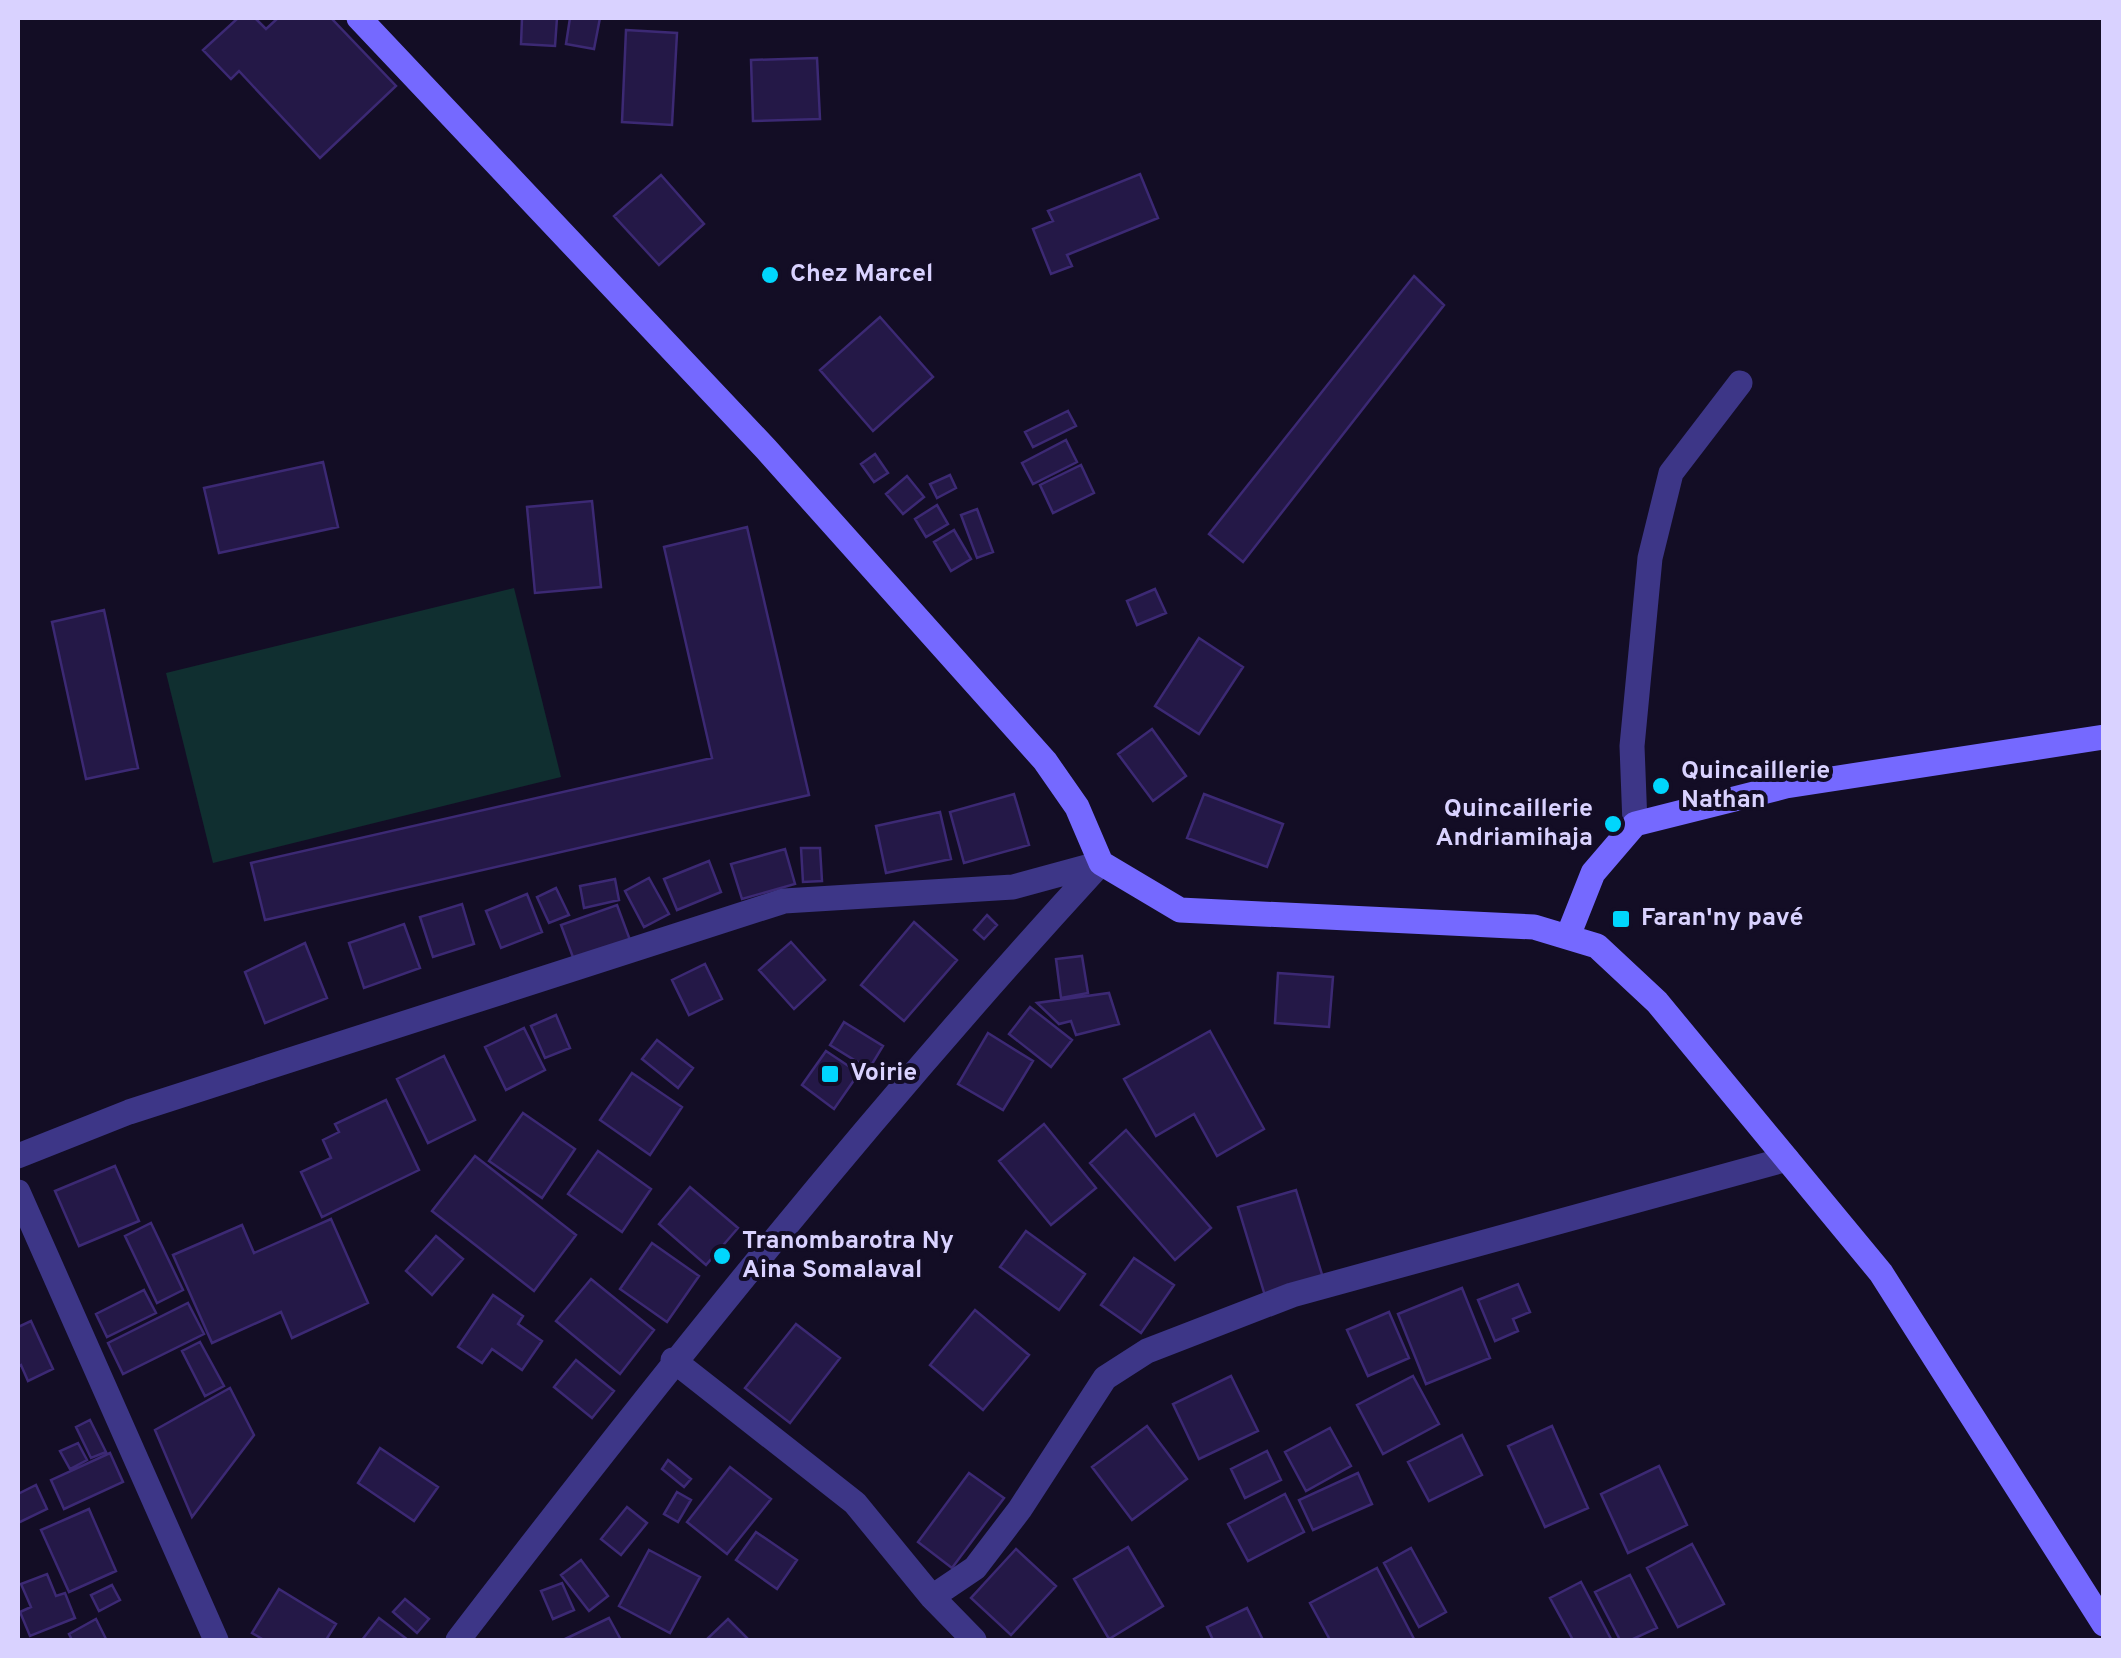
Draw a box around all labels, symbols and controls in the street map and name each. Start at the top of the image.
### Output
place label: Chez Marcel [790,259,933,291]
marker: Chez Marcel [759,264,781,286]
place label: Quincaillerie Nathan [1681,756,1830,817]
marker: Quincaillerie Nathan [1650,775,1672,797]
place label: Quincaillerie Andriamihaja [1436,794,1593,855]
marker: Quincaillerie Andriamihaja [1602,813,1624,835]
place label: Faran'ny pavé [1641,903,1803,935]
marker: Faran'ny pavé [1610,908,1632,930]
place label: Voirie [850,1058,917,1090]
marker: Voirie [819,1063,841,1085]
place label: Tranombarotra Ny Aina Somalaval [742,1226,954,1287]
marker: Tranombarotra Ny Aina Somalaval [711,1245,733,1267]

